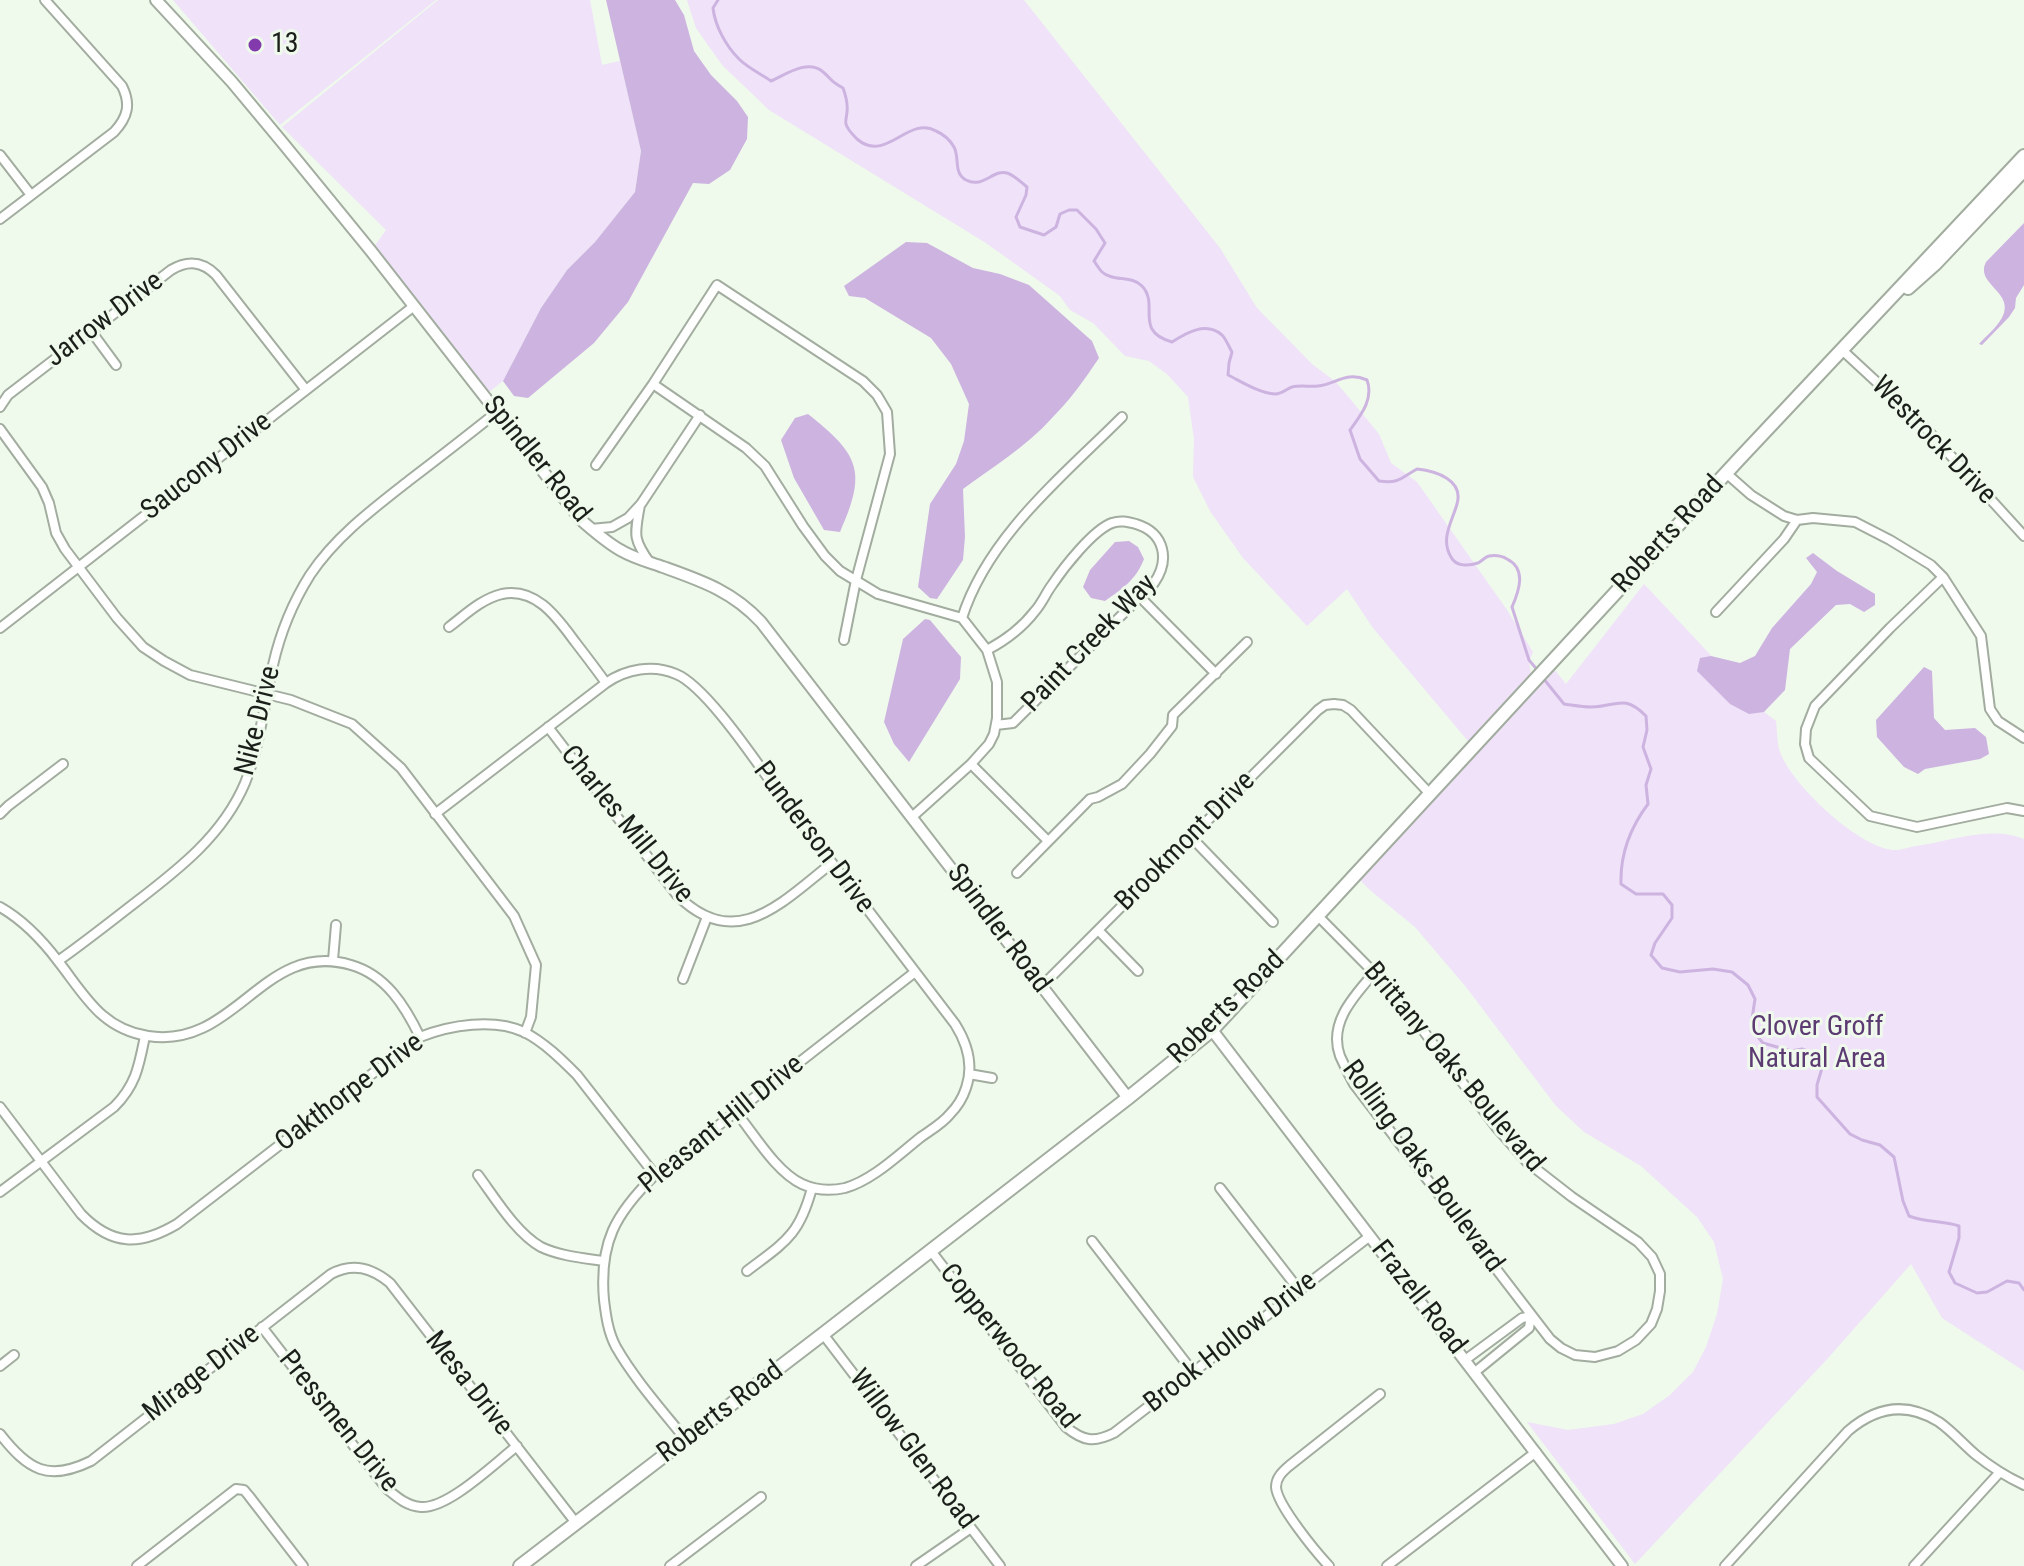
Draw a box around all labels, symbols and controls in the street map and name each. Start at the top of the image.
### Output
place label: 13 [271,28,299,62]
marker: 13 [246,36,264,54]
street label: Jarrow Drive [40,265,170,375]
street label: Westrock Drive [1864,370,2002,512]
street label: Spindler Road [475,390,597,530]
street label: Saucony Drive [135,406,279,528]
street label: Roberts Road [1606,469,1732,601]
street label: Paint Creek Way [1016,568,1164,720]
street label: Nike Drive [229,663,289,779]
street label: Charles Mill Drive [552,740,700,910]
street label: Punderson Drive [745,756,881,920]
street label: Brookmont Drive [1109,765,1263,919]
street label: Spindler Road [939,858,1057,1000]
street label: Roberts Road [1162,944,1292,1072]
street label: Brittany Oaks Boulevard [1355,956,1551,1180]
park label: Clover Groff Natural Area [1748,1011,1886,1077]
street label: Oakthorpe Drive [269,1026,431,1160]
street label: Pleasant Hill Drive [633,1048,811,1202]
street label: Rolling Oaks Boulevard [1334,1055,1510,1279]
street label: Frazell Road [1363,1234,1473,1362]
street label: Copperwood Road [931,1258,1085,1436]
street label: Brook Hollow Drive [1138,1265,1324,1421]
street label: Mirage Drive [137,1318,267,1430]
street label: Mesa Drive [417,1325,519,1443]
street label: Pressmen Drive [271,1344,405,1500]
street label: Roberts Road [651,1355,791,1471]
street label: Willow Glen Road [841,1363,983,1537]

